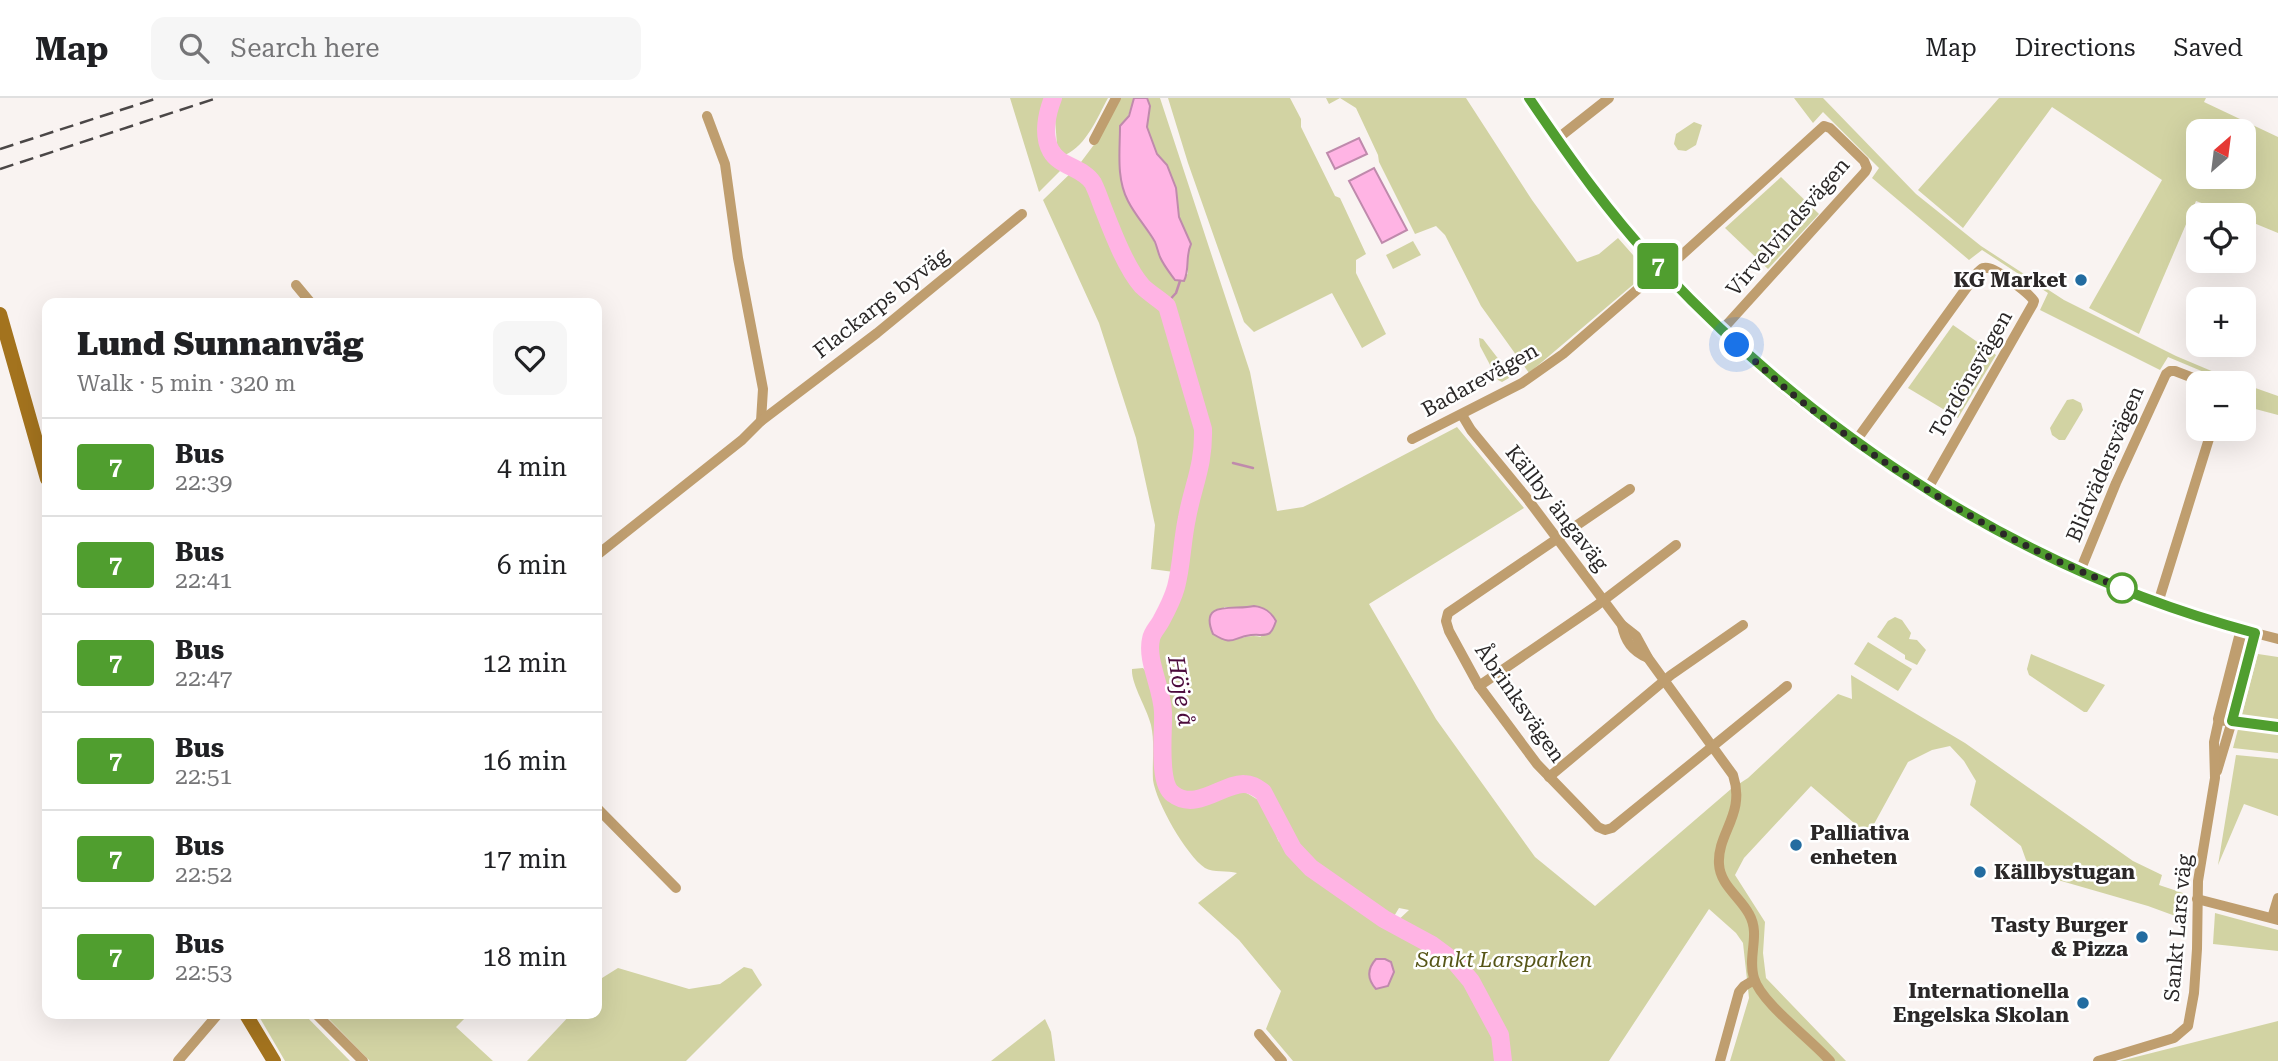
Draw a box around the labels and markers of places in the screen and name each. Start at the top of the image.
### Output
place label: KG Market [1953,268,2067,292]
marker: KG Market [2073,272,2089,288]
unlabelled marker [2107,573,2137,603]
place label: Palliativa enheten [1810,821,1910,869]
marker: Palliativa enheten [1788,837,1804,853]
place label: Källbystugan [1994,860,2135,884]
marker: Källbystugan [1972,864,1988,880]
place label: Tasty Burger & Pizza [1991,913,2129,961]
marker: Tasty Burger & Pizza [2134,929,2150,945]
place label: Internationella Engelska Skolan [1893,979,2070,1027]
marker: Internationella Engelska Skolan [2075,995,2091,1011]

